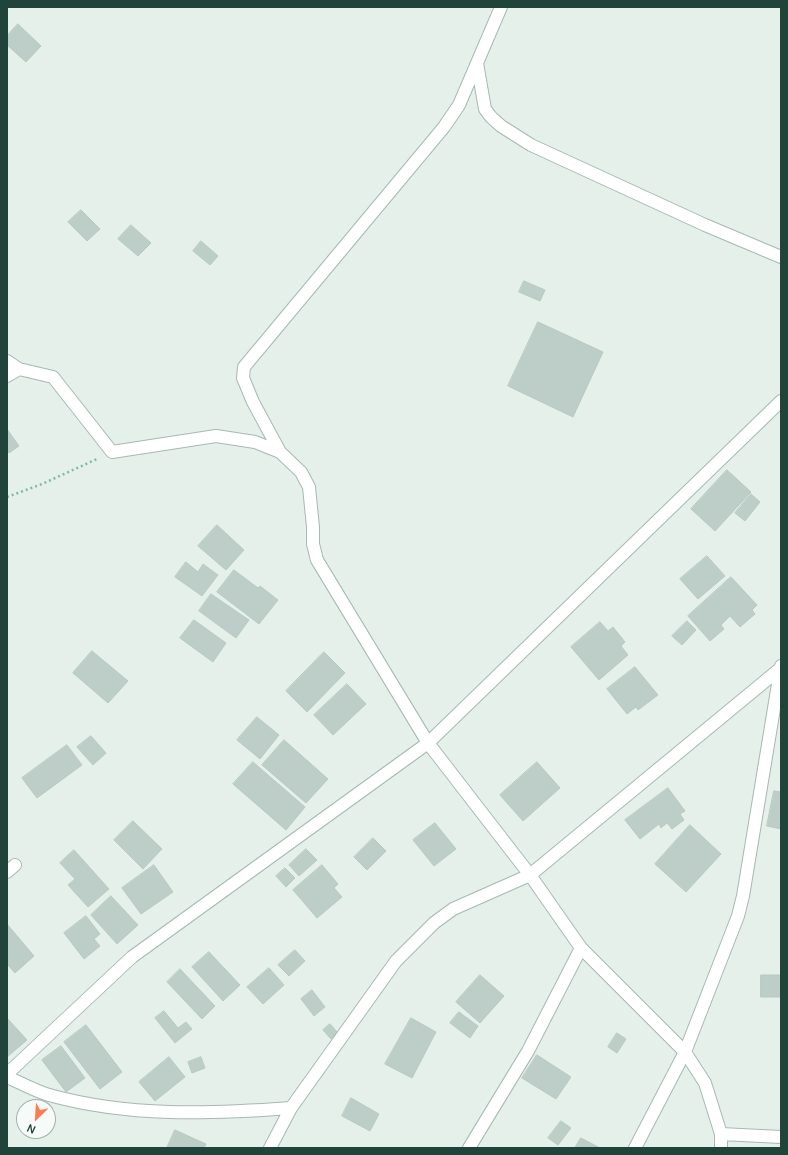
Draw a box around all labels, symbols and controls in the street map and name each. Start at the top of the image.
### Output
north arrow [16,1099,56,1139]
text: N [24,1121,38,1138]

